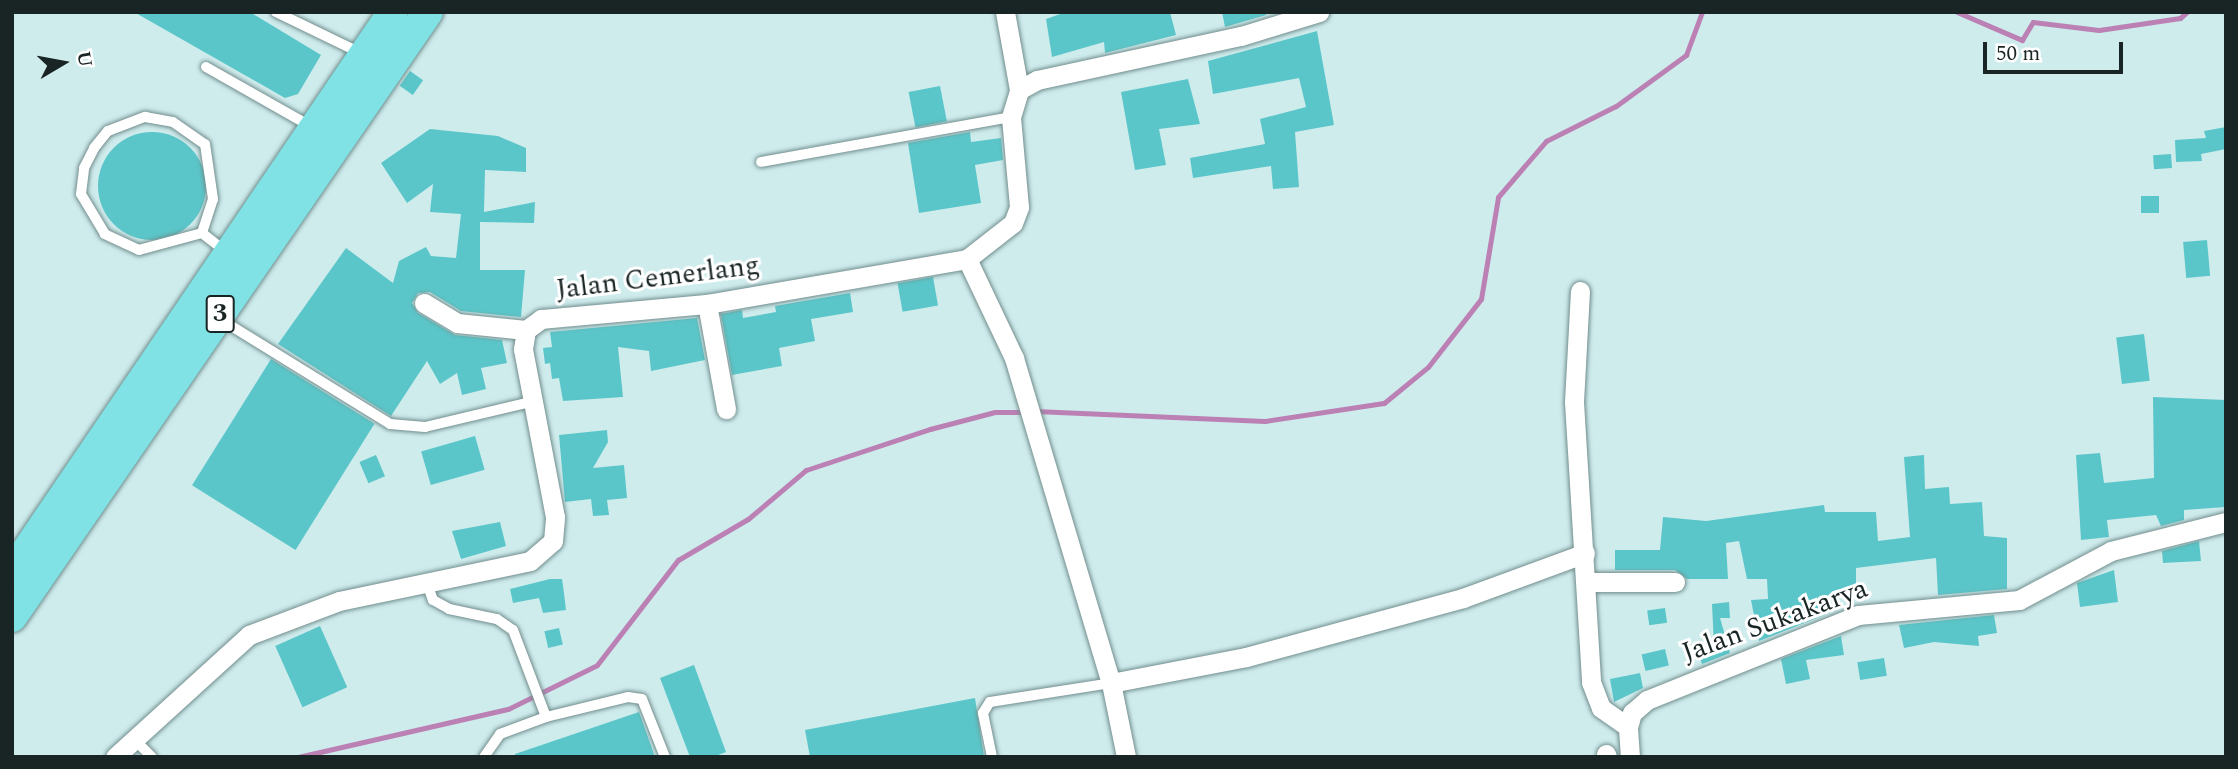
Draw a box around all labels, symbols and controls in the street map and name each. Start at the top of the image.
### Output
north arrow [28,28,98,98]
scale bar [1986,28,2126,72]
text: 50 m [1996,38,2040,70]
text: U [69,49,100,70]
street label: Jalan Cemerlang [554,249,762,307]
road number: 3 [204,292,236,336]
street label: Jalan Sukakarya [1677,572,1873,670]

